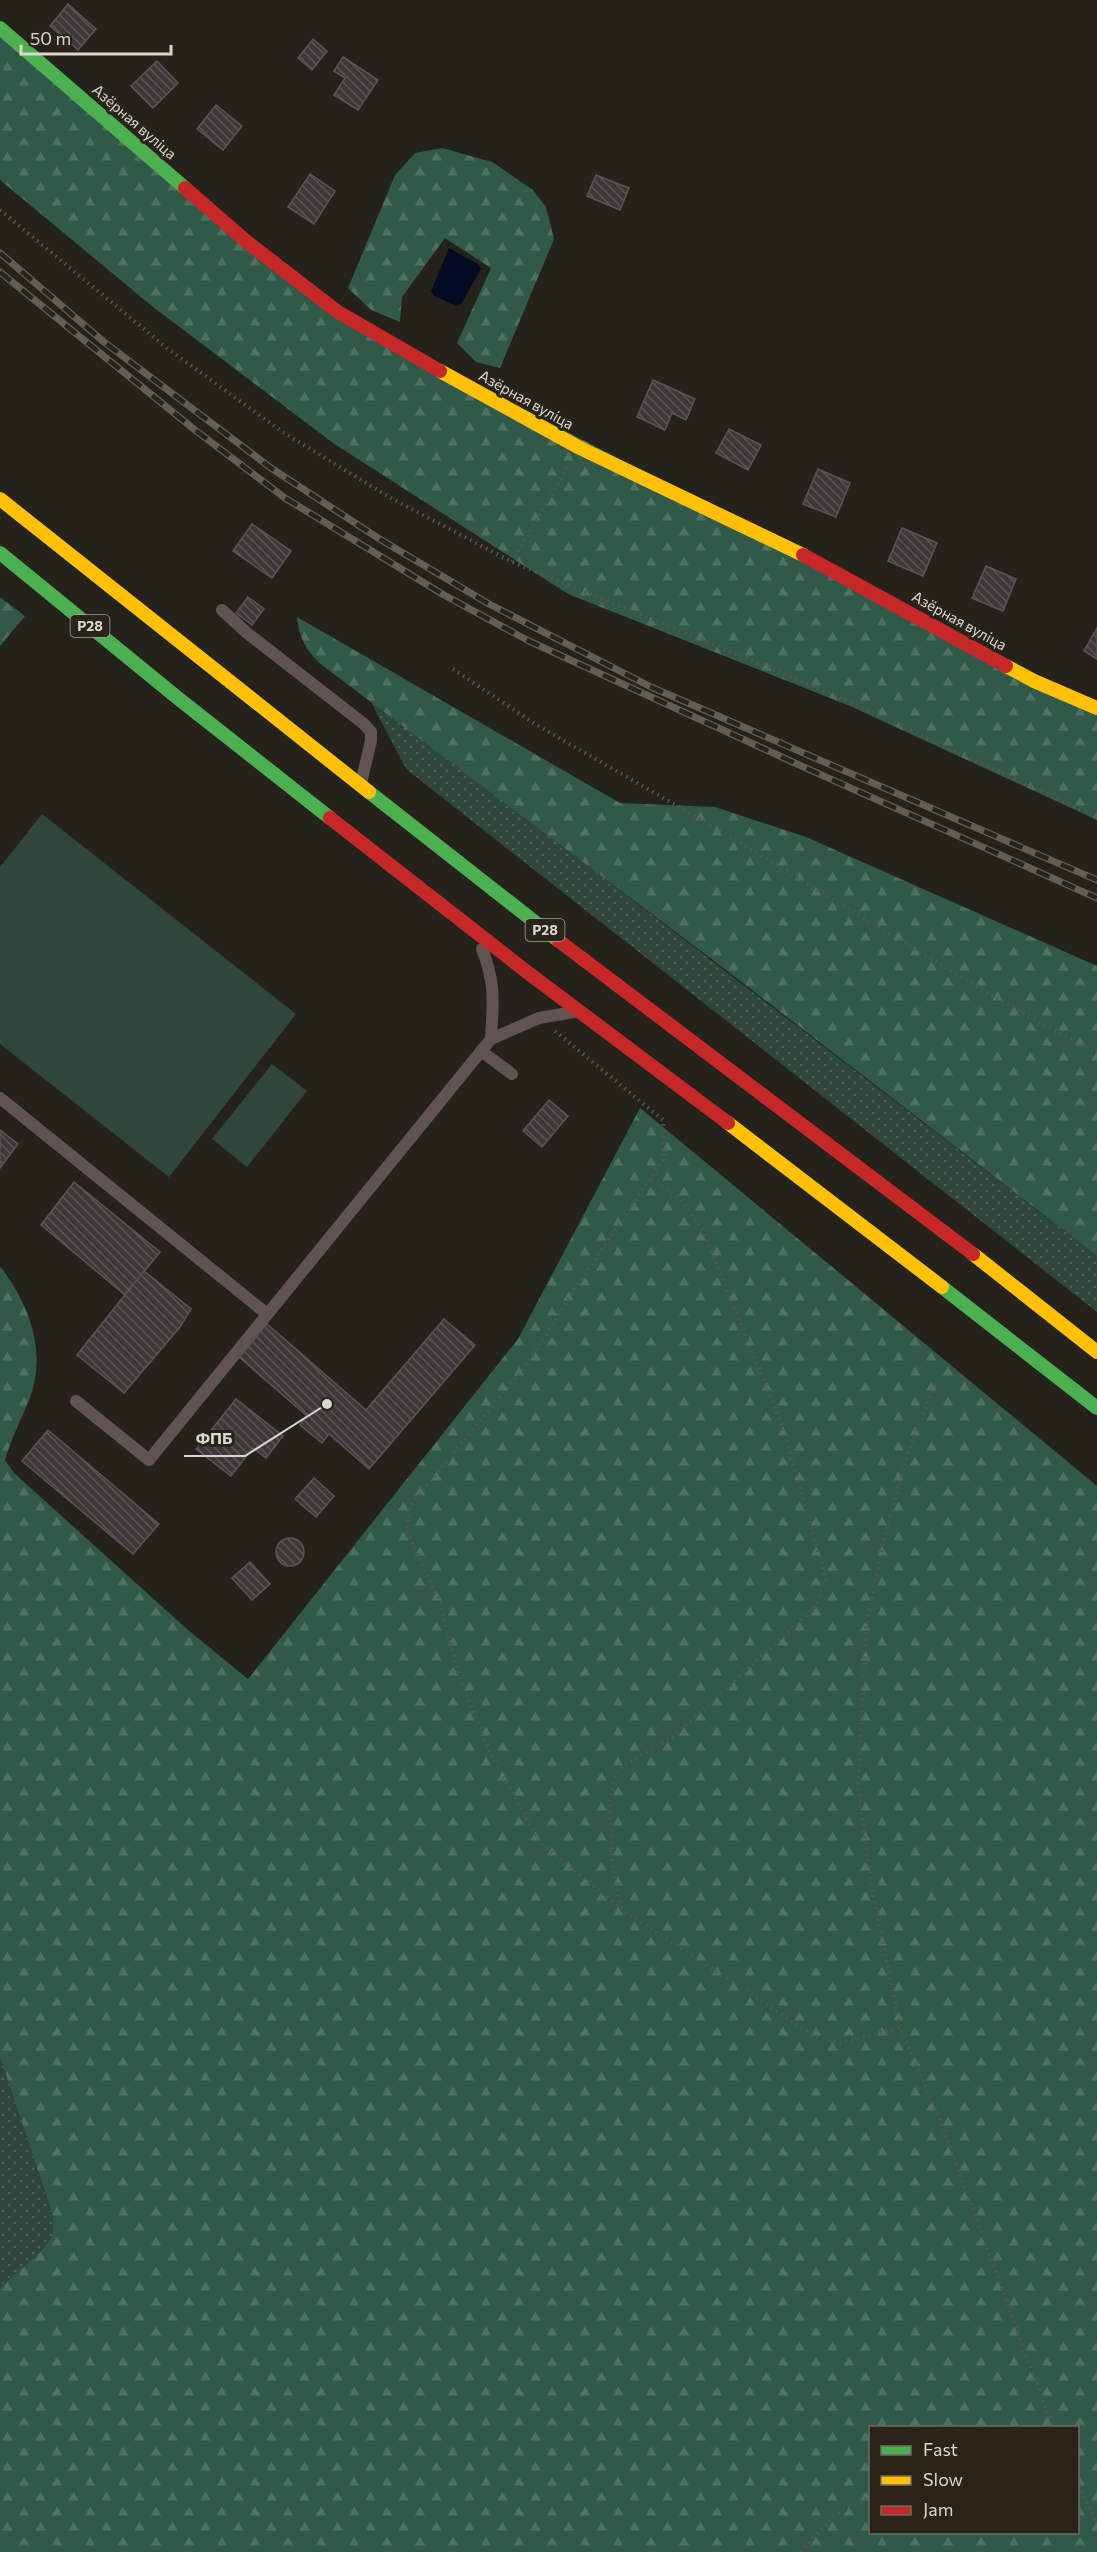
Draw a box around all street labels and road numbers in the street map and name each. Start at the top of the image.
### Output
street label: Азёрная вуліца [89,80,180,163]
street label: Азёрная вуліца [476,366,577,433]
street label: Азёрная вуліца [909,587,1010,654]
road number: Р28 [70,615,110,637]
road number: Р28 [526,919,564,941]

